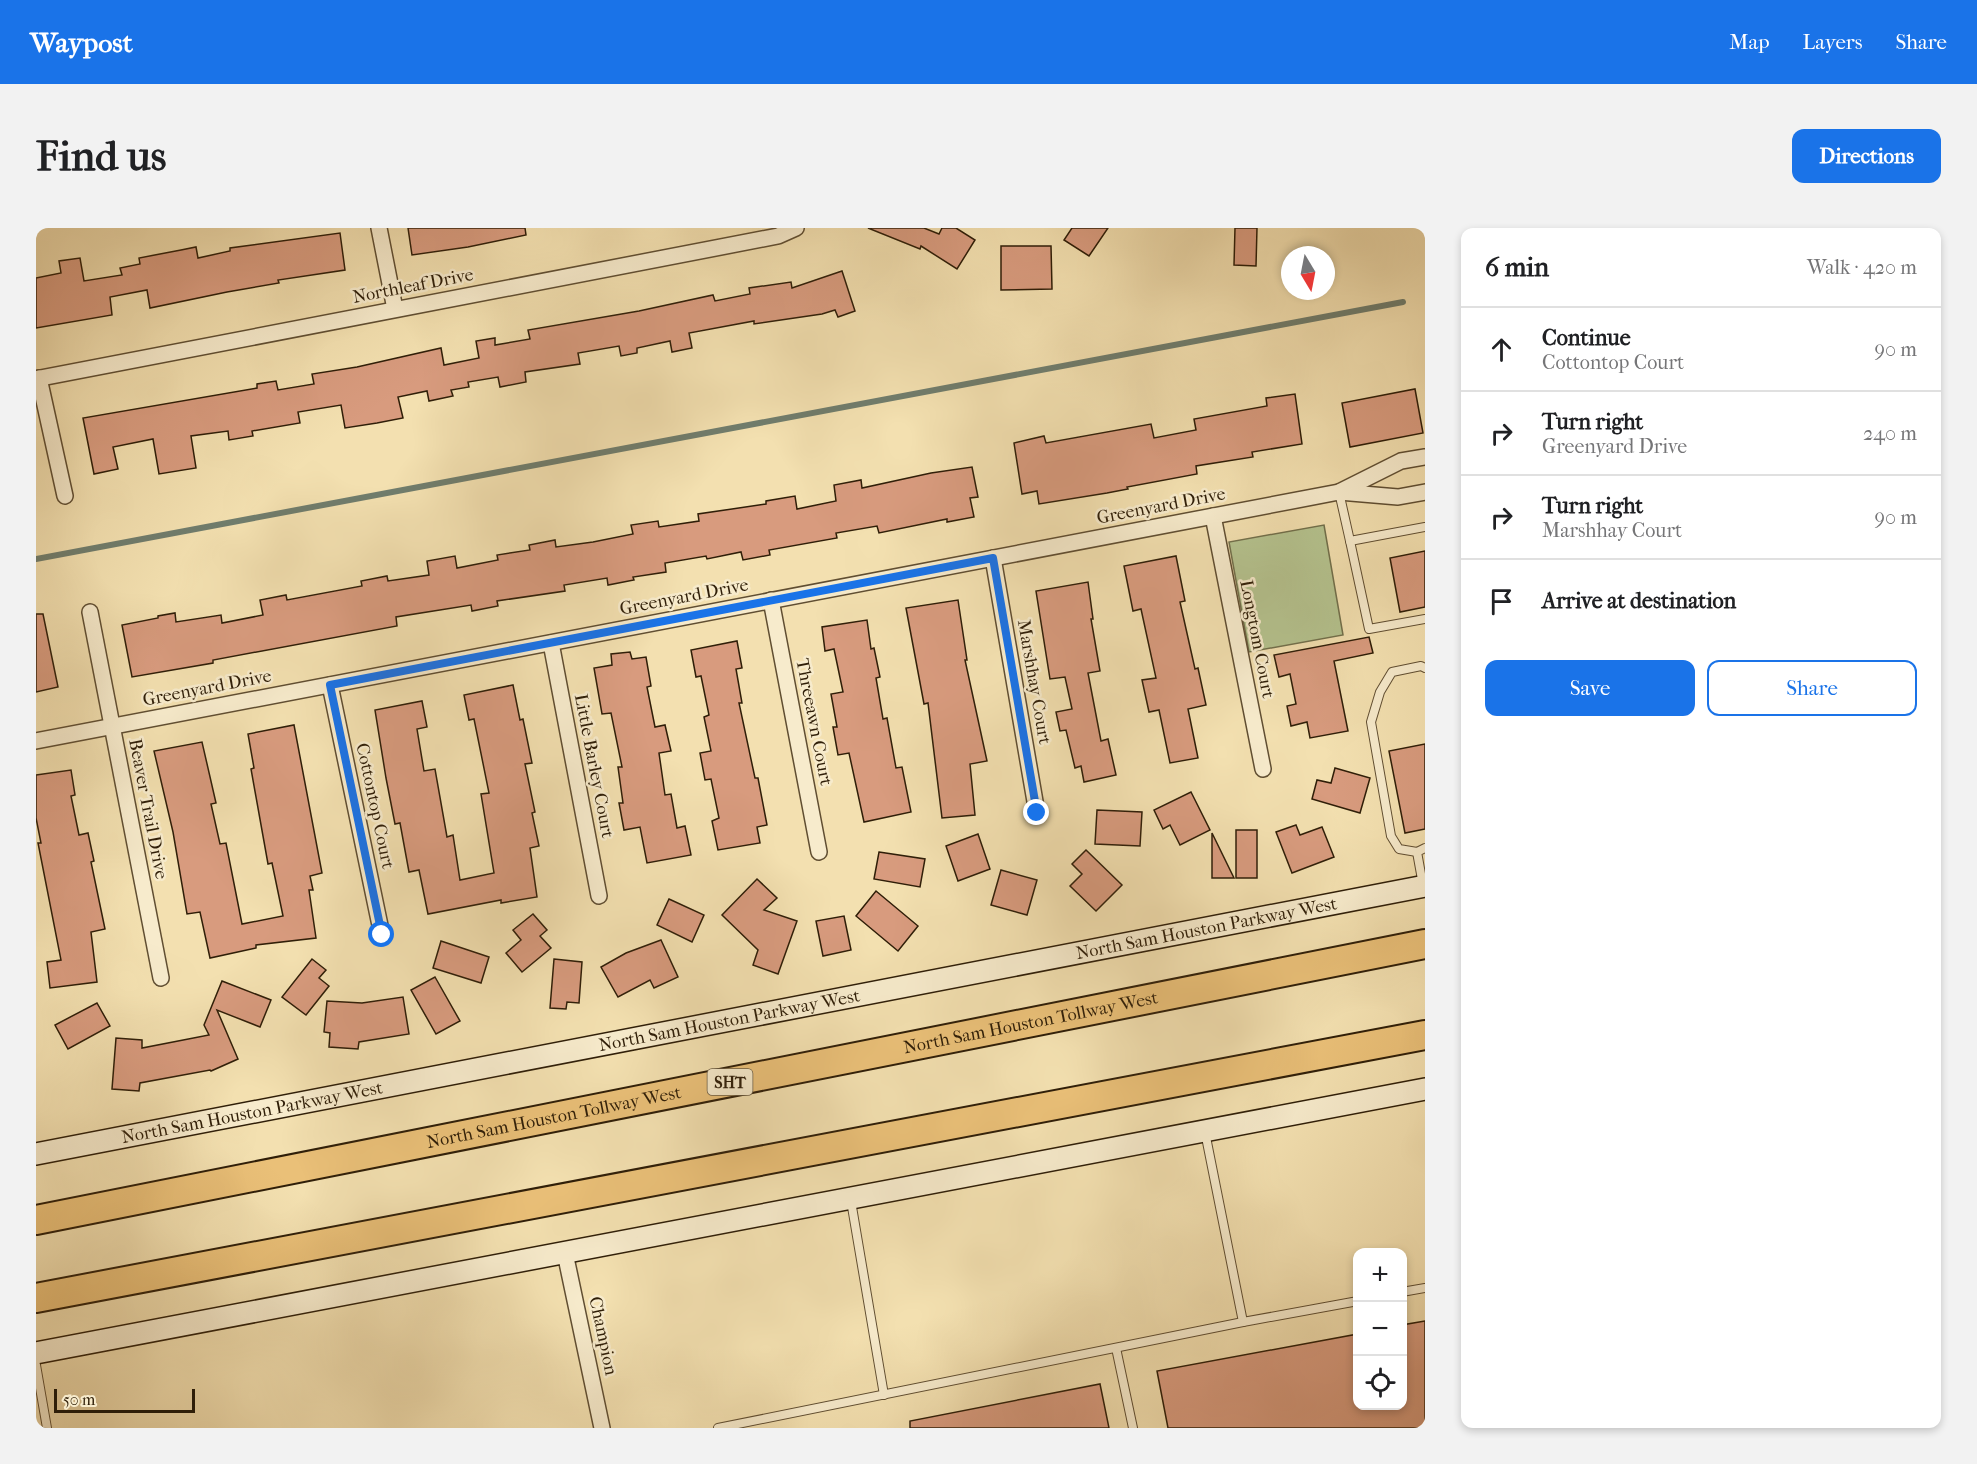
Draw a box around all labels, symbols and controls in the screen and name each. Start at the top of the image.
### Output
text: Waypost [30,26,133,59]
text: Map [1729,30,1770,54]
text: Layers [1803,30,1862,54]
text: Share [1895,30,1947,54]
button: Directions [1792,129,1941,183]
text: Find us [36,132,166,181]
north arrow [1281,246,1335,300]
text: 6 min [1485,252,1549,283]
text: Walk · 420 m [1807,256,1917,279]
street label: Northleaf Drive [351,264,475,308]
text: Continue [1542,325,1631,351]
icon: ahead [1485,333,1518,366]
text: 90 m [1875,338,1917,361]
text: Cottontop Court [1542,351,1684,374]
text: Turn right [1542,409,1643,435]
icon: right [1485,417,1518,450]
text: 240 m [1863,422,1917,445]
text: Greenyard Drive [1542,435,1687,458]
street label: Greenyard Drive [1095,483,1227,529]
text: Turn right [1542,493,1643,519]
icon: right [1485,501,1518,534]
text: 90 m [1875,506,1917,529]
text: Marshhay Court [1542,519,1682,542]
street label: Greenyard Drive [618,574,750,620]
street label: Longtom Court [1235,578,1279,700]
icon: arrive [1485,585,1518,618]
text: Arrive at destination [1542,588,1736,614]
street label: Marshhay Court [1013,618,1055,747]
street label: Threeawn Court [791,657,837,788]
button: Save [1485,660,1695,716]
button: Share [1707,660,1917,716]
street label: Greenyard Drive [141,665,273,711]
street label: Little Barley Court [570,692,618,840]
street label: Beaver Trail Drive [124,737,172,881]
street label: Cottontop Court [351,741,399,871]
route end [1023,799,1049,825]
street label: North Sam Houston Parkway West [1074,893,1339,964]
route start [368,921,394,947]
street label: North Sam Houston Parkway West [597,985,862,1056]
street label: North Sam Houston Tollway West [901,987,1160,1058]
road number: SHT [708,1069,752,1095]
street label: North Sam Houston Parkway West [120,1077,385,1148]
street label: North Sam Houston Tollway West [425,1081,683,1153]
map controls [1353,1248,1407,1410]
button: + [1353,1248,1407,1302]
street label: Champion [584,1295,622,1378]
button: − [1353,1302,1407,1356]
button: locate [1353,1356,1407,1410]
scale bar [54,1386,195,1414]
text: 50 m [63,1390,95,1409]

